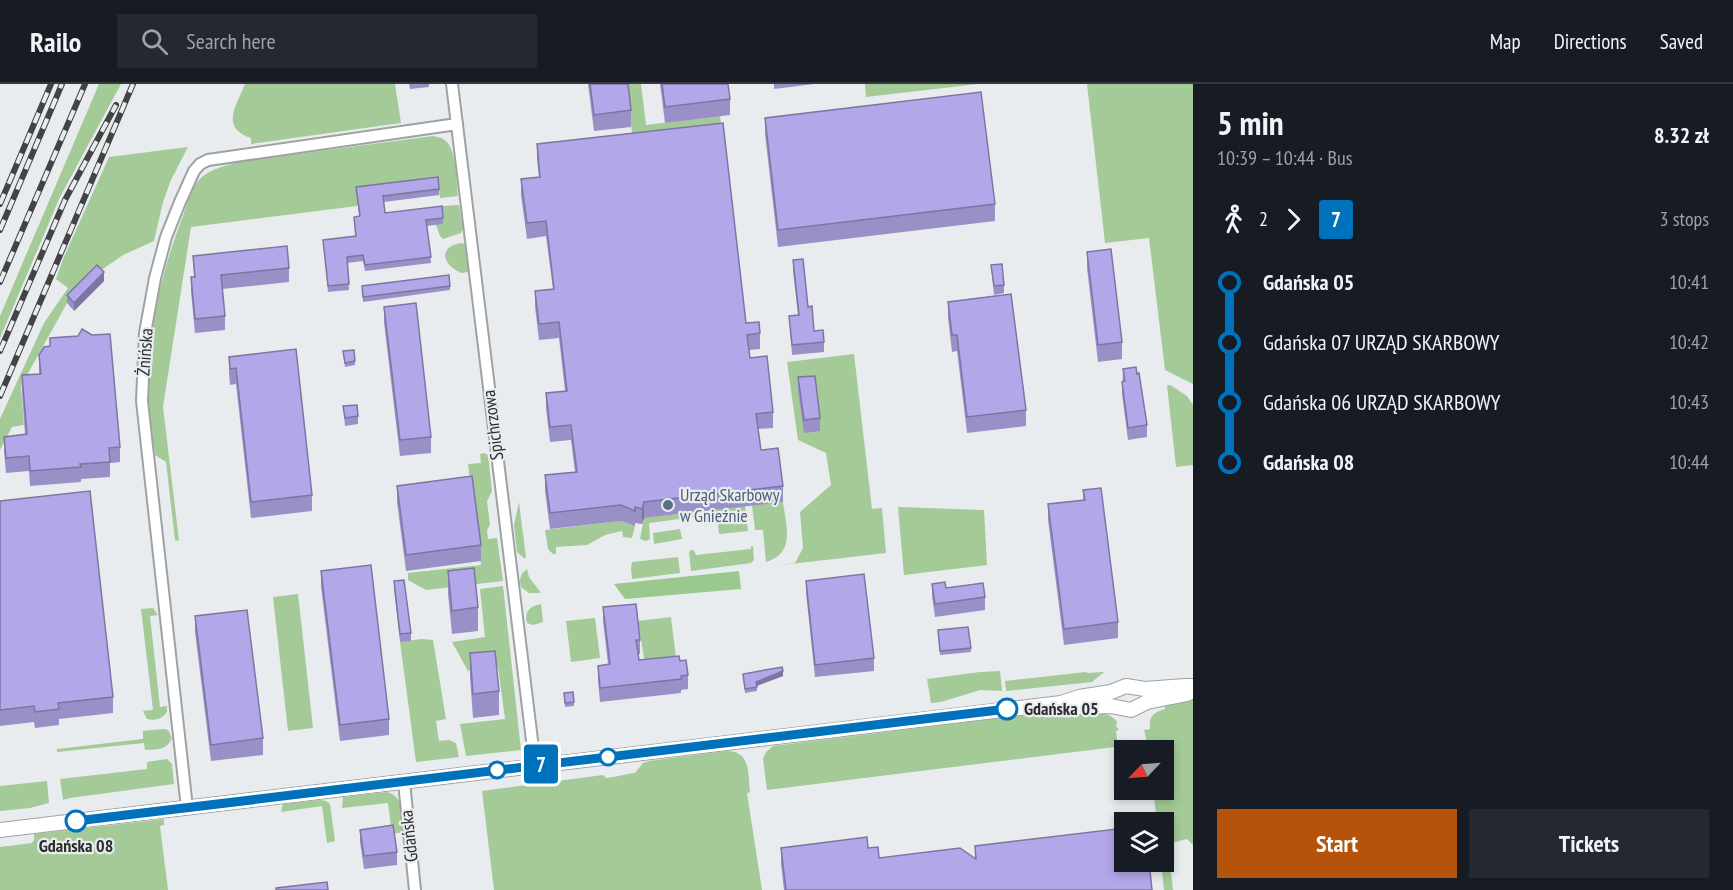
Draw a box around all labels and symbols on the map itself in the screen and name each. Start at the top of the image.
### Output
street label: Żnińska [131,327,158,377]
street label: Spichrzowa [477,389,508,461]
place label: Urząd Skarbowy w Gnieźnie [680,483,780,527]
marker: Urząd Skarbowy w Gnieźnie [661,498,675,512]
place label: Gdańska 05 [1024,697,1099,720]
marker: Gdańska 05 [996,698,1018,720]
north arrow [1114,740,1174,800]
line badge: 7 [522,744,560,784]
unlabelled marker [599,748,617,766]
unlabelled marker [488,761,506,779]
street label: Gdańska [394,809,423,863]
marker: Gdańska 08 [65,810,87,832]
place label: Gdańska 08 [39,834,113,857]

